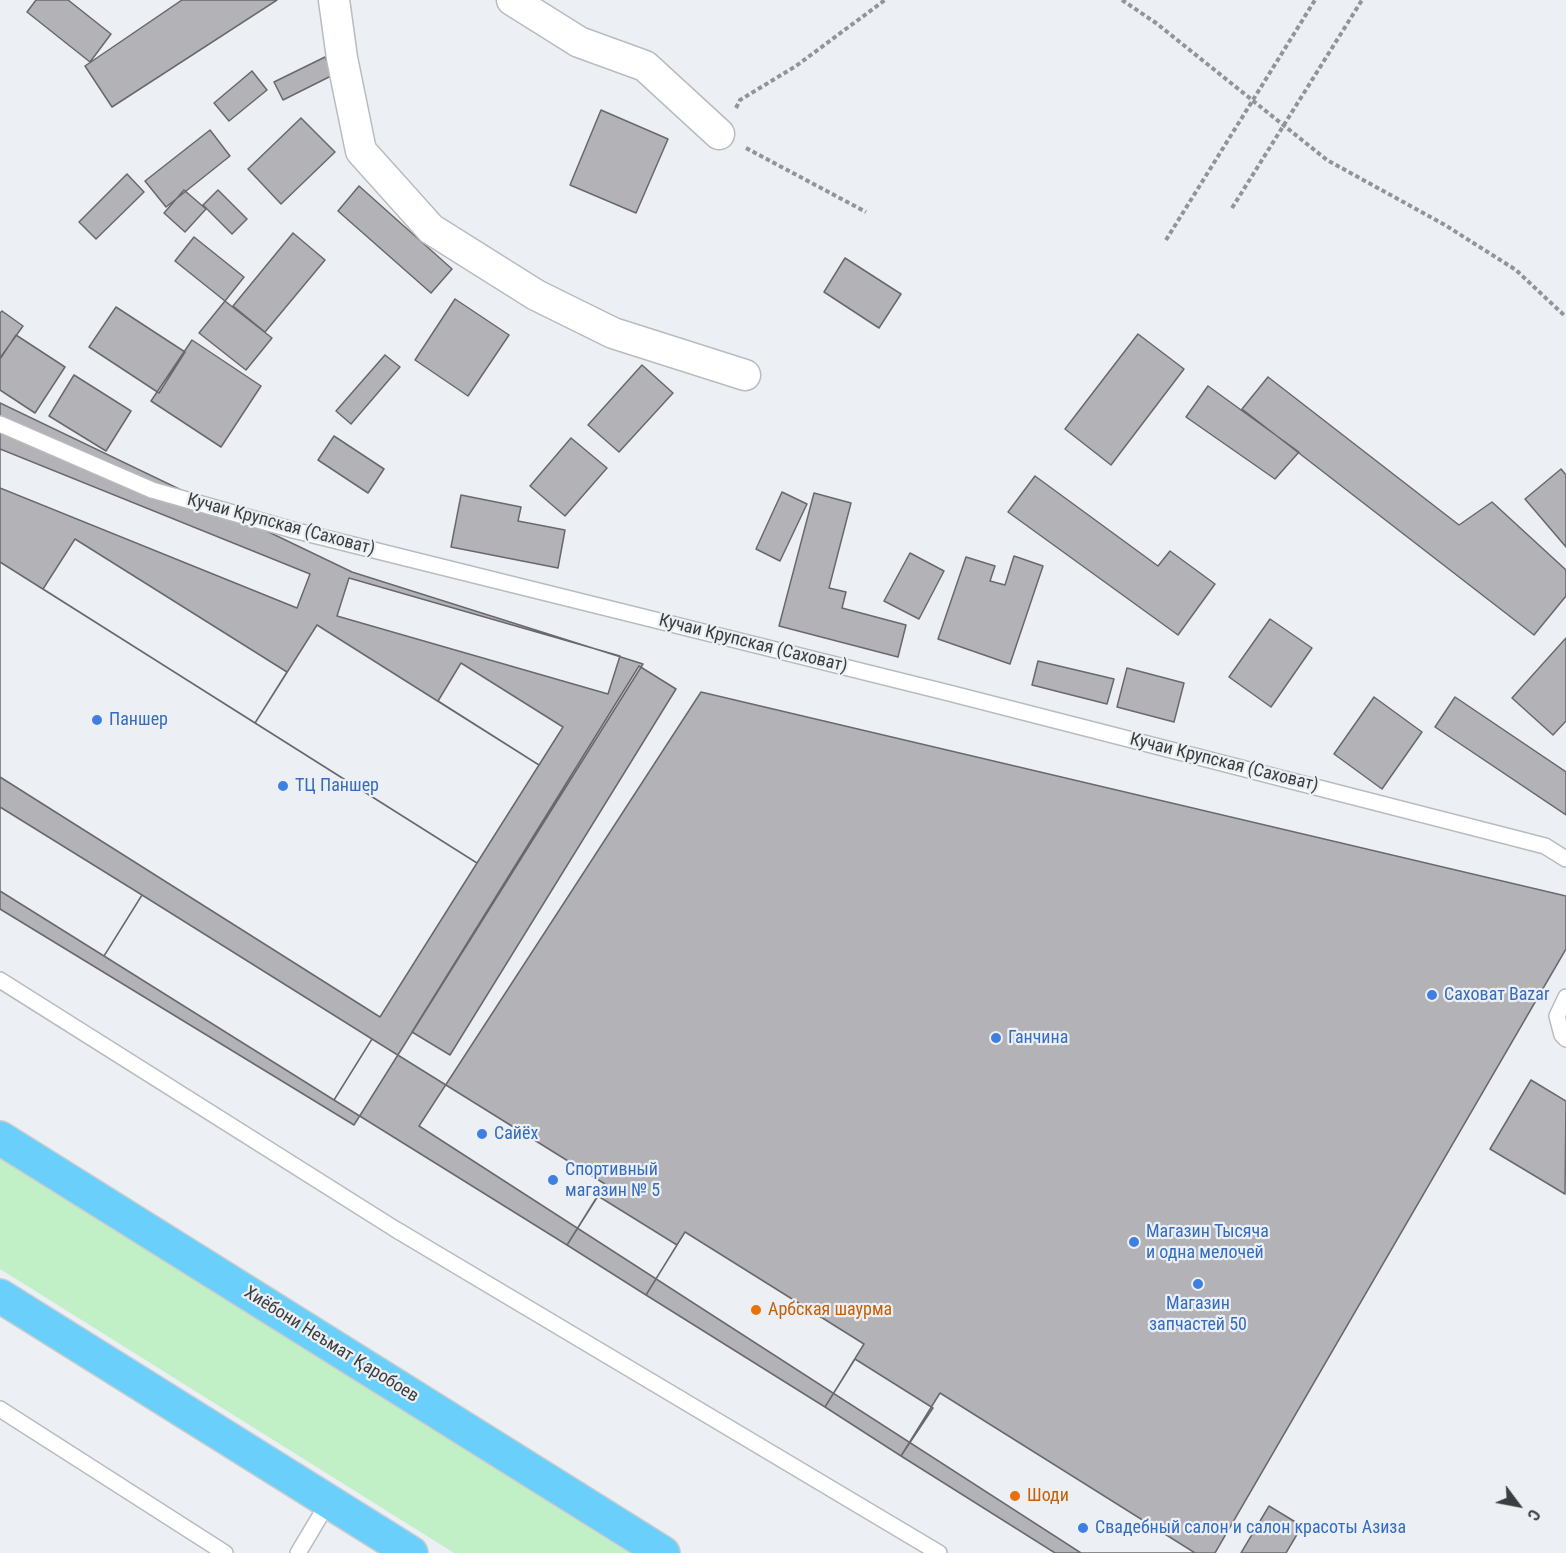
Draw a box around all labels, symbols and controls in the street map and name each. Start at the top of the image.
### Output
street label: Кучаи Крупская (Саховат) [185,490,377,560]
street label: Кучаи Крупская (Саховат) [656,610,850,678]
place label: Паншер [109,709,168,731]
marker: Паншер [90,713,104,727]
street label: Кучаи Крупская (Саховат) [1127,729,1321,797]
place label: ТЦ Паншер [295,775,379,797]
marker: ТЦ Паншер [276,779,290,793]
place label: Саховат Bazar [1444,984,1549,1006]
marker: Саховат Bazar [1425,988,1439,1002]
place label: Ганчина [1008,1027,1068,1049]
marker: Ганчина [989,1031,1003,1045]
place label: Сайёх [494,1123,538,1145]
marker: Сайёх [475,1127,489,1141]
place label: Спортивный магазин № 5 [565,1159,660,1202]
marker: Спортивный магазин № 5 [546,1173,560,1187]
place label: Магазин Тысяча и одна мелочей [1146,1221,1269,1264]
marker: Магазин Тысяча и одна мелочей [1127,1235,1141,1249]
marker: Магазин запчастей 50 [1191,1277,1205,1291]
street label: Хиёбони Неъмат Қаробоев [240,1282,422,1408]
place label: Магазин запчастей 50 [1149,1293,1247,1336]
place label: Арбская шаурма [768,1299,892,1321]
marker: Арбская шаурма [749,1303,763,1317]
north arrow [1488,1475,1548,1535]
place label: Шоди [1027,1485,1069,1507]
marker: Шоди [1008,1489,1022,1503]
text: С [1523,1506,1544,1524]
place label: Свадебный салон и салон красоты Азиза [1095,1517,1406,1539]
marker: Свадебный салон и салон красоты Азиза [1076,1521,1090,1535]

